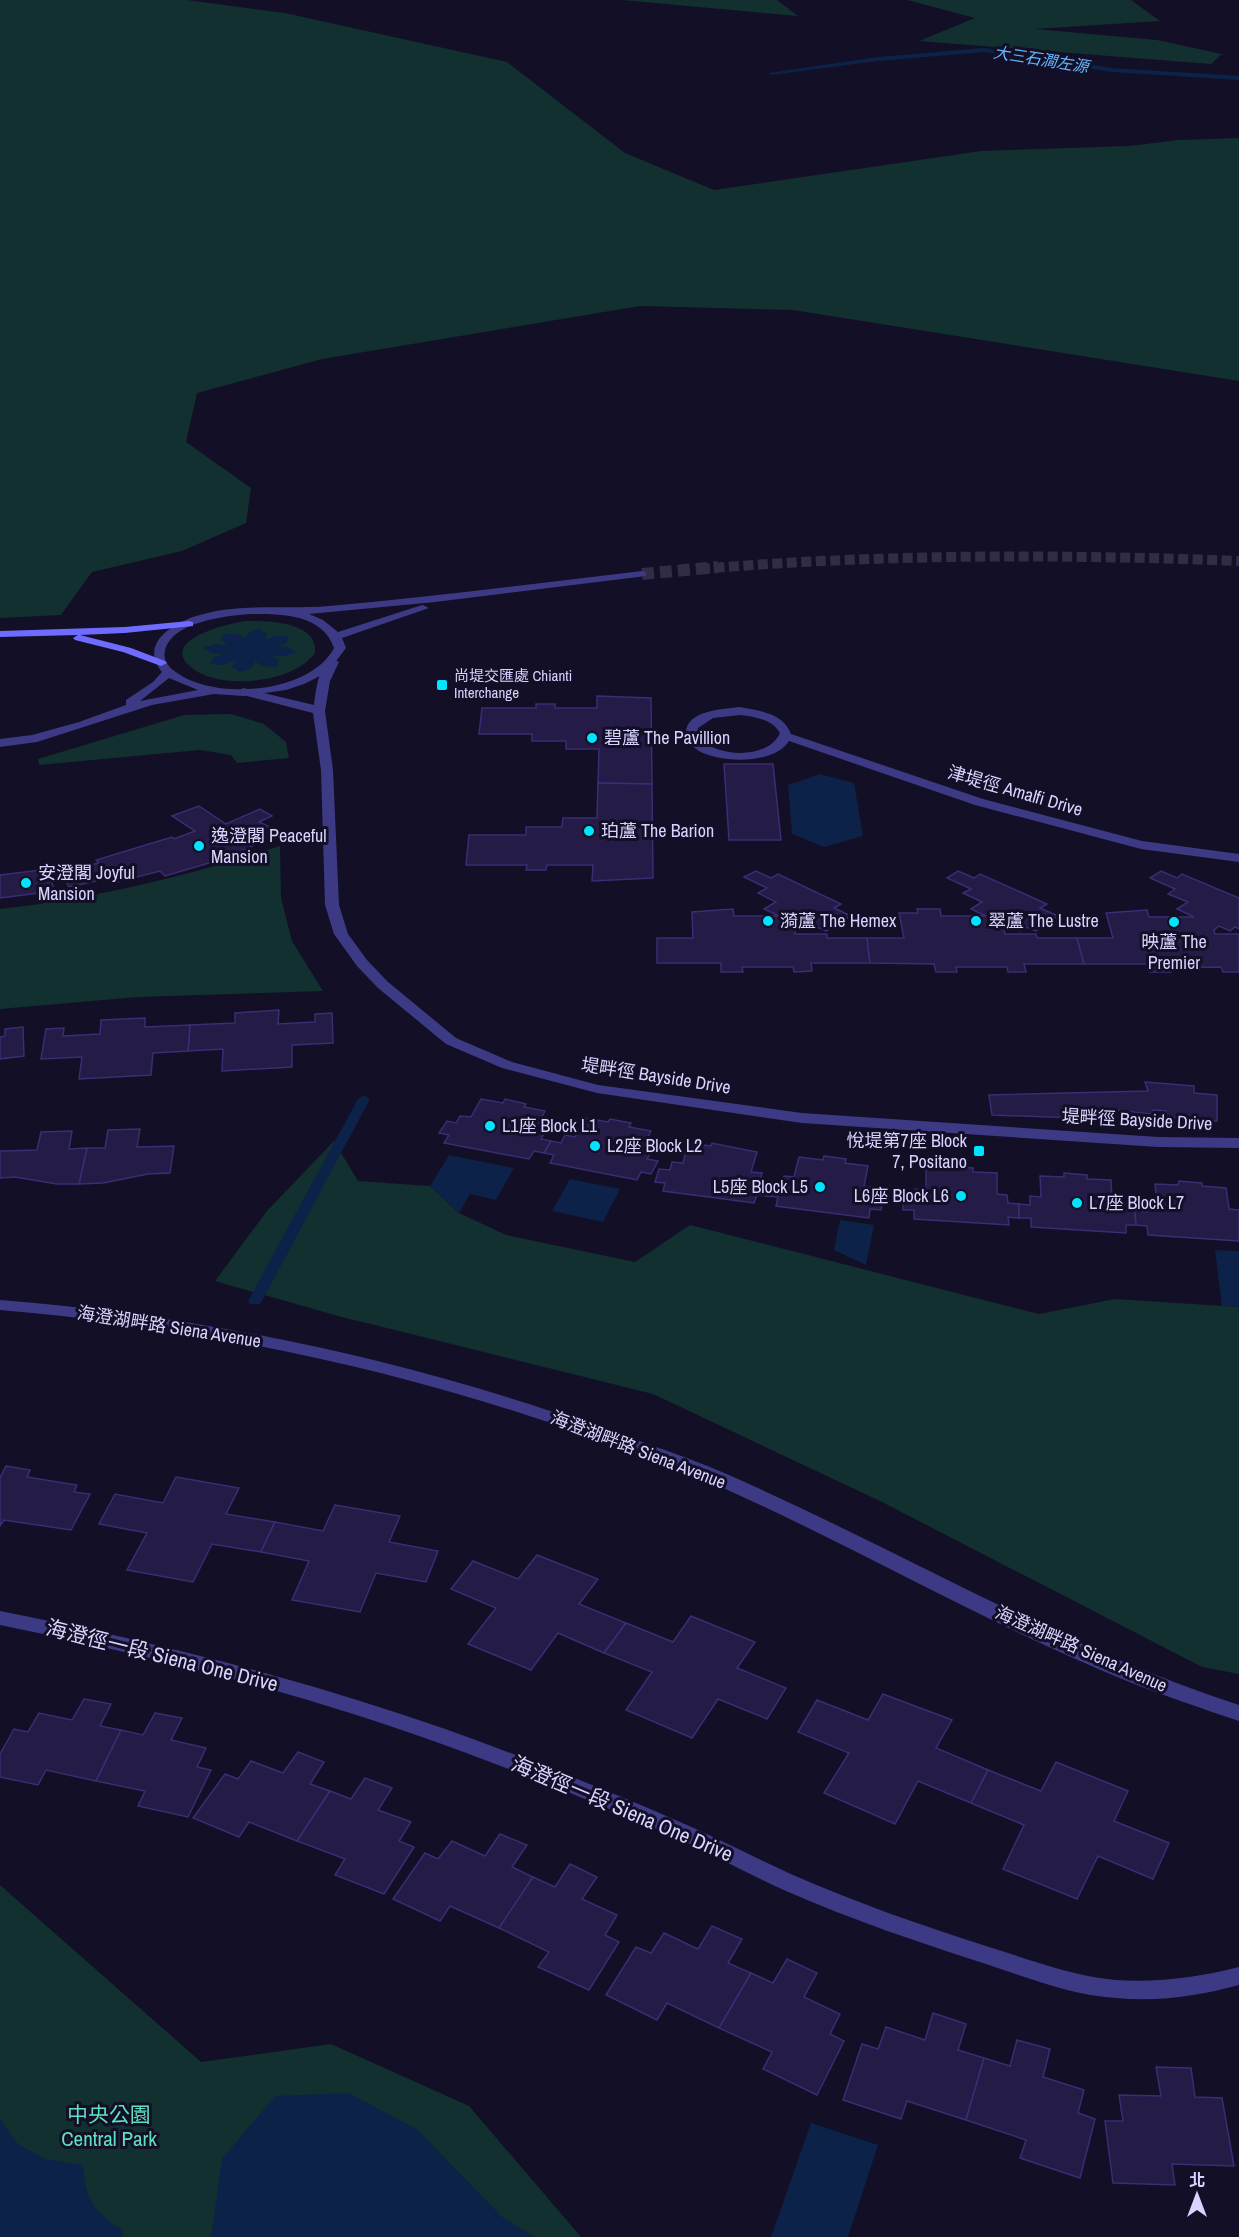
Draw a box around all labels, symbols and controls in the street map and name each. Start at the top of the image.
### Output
water label: 大三石澗左源 [992,41,1093,78]
place label: 尚堤交匯處 Chianti Interchange [454,665,572,703]
marker: 尚堤交匯處 Chianti Interchange [435,678,449,692]
place label: 碧蘆 The Pavillion [604,725,730,750]
marker: 碧蘆 The Pavillion [585,731,599,745]
street label: 津堤徑 Amalfi Drive [945,759,1086,822]
place label: 珀蘆 The Barion [601,818,714,843]
place label: 逸澄閣 Peaceful Mansion [211,823,327,869]
marker: 珀蘆 The Barion [582,824,596,838]
marker: 逸澄閣 Peaceful Mansion [192,839,206,853]
place label: 安澄閣 Joyful Mansion [38,860,135,906]
marker: 安澄閣 Joyful Mansion [19,876,33,890]
place label: 漪蘆 The Hemex [780,908,897,933]
place label: 翠蘆 The Lustre [988,908,1099,933]
marker: 漪蘆 The Hemex [761,914,775,928]
marker: 翠蘆 The Lustre [969,914,983,928]
marker: 映蘆 The Premier [1167,915,1181,929]
place label: 映蘆 The Premier [1141,929,1207,975]
street label: 堤畔徑 Bayside Drive [580,1051,733,1100]
street label: 堤畔徑 Bayside Drive [1061,1103,1213,1136]
place label: L1座 Block L1 [502,1113,598,1138]
marker: L1座 Block L1 [483,1119,497,1133]
place label: 悅堤第7座 Block 7, Positano [847,1128,968,1174]
place label: L2座 Block L2 [607,1133,702,1158]
marker: L2座 Block L2 [588,1139,602,1153]
marker: 悅堤第7座 Block 7, Positano [972,1144,986,1158]
place label: L5座 Block L5 [713,1174,808,1199]
marker: L5座 Block L5 [813,1180,827,1194]
place label: L6座 Block L6 [854,1183,949,1208]
marker: L6座 Block L6 [954,1189,968,1203]
place label: L7座 Block L7 [1089,1190,1184,1215]
marker: L7座 Block L7 [1070,1196,1084,1210]
street label: 海澄湖畔路 Siena Avenue [75,1300,263,1353]
street label: 海澄湖畔路 Siena Avenue [547,1405,729,1494]
street label: 海澄湖畔路 Siena Avenue [991,1599,1171,1698]
street label: 海澄徑一段 Siena One Drive [43,1613,281,1698]
street label: 海澄徑一段 Siena One Drive [507,1749,737,1868]
park label: 中央公園 Central Park [61,2100,157,2153]
north arrow [1167,2165,1227,2225]
text: 北 [1189,2169,1205,2191]

